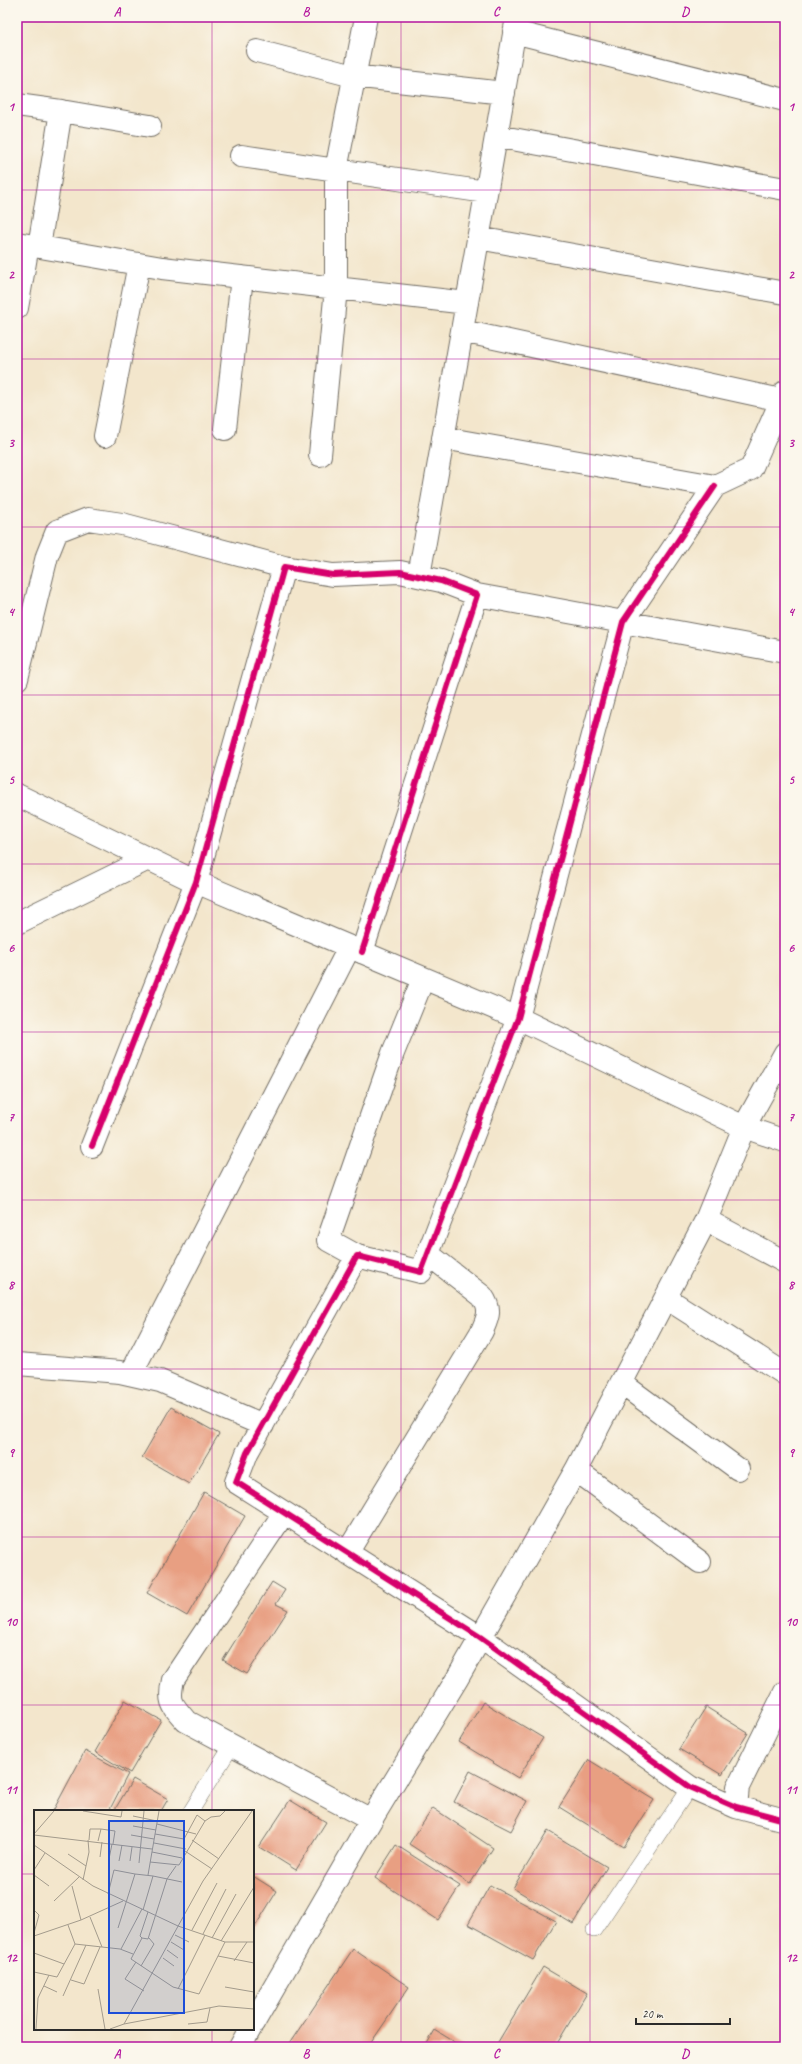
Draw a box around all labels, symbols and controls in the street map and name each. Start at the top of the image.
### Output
text: A [114,4,122,20]
text: B [303,4,311,20]
text: C [493,4,501,20]
text: D [681,4,690,20]
text: 1 [8,99,16,115]
text: 1 [788,99,796,115]
text: 2 [8,267,15,283]
text: 2 [788,267,795,283]
text: 3 [8,435,15,451]
text: 3 [788,435,795,451]
text: 4 [8,604,16,620]
text: 4 [788,604,796,620]
text: 5 [8,772,15,788]
text: 5 [788,772,795,788]
text: 6 [8,940,15,956]
text: 6 [788,940,795,956]
text: 7 [8,1109,15,1125]
text: 7 [788,1109,795,1125]
text: 8 [8,1277,16,1293]
text: 8 [788,1277,796,1293]
text: 9 [8,1445,15,1461]
text: 9 [788,1445,795,1461]
text: 10 [5,1614,18,1630]
text: 10 [785,1614,798,1630]
text: 11 [5,1782,19,1798]
text: 11 [785,1782,799,1798]
inset map [34,1810,254,2030]
text: 12 [5,1950,18,1966]
text: 12 [785,1950,798,1966]
scale bar [636,2000,730,2026]
text: 20 m [642,2006,664,2022]
text: A [114,2046,122,2062]
text: B [303,2046,311,2062]
text: C [493,2046,501,2062]
text: D [681,2046,690,2062]

